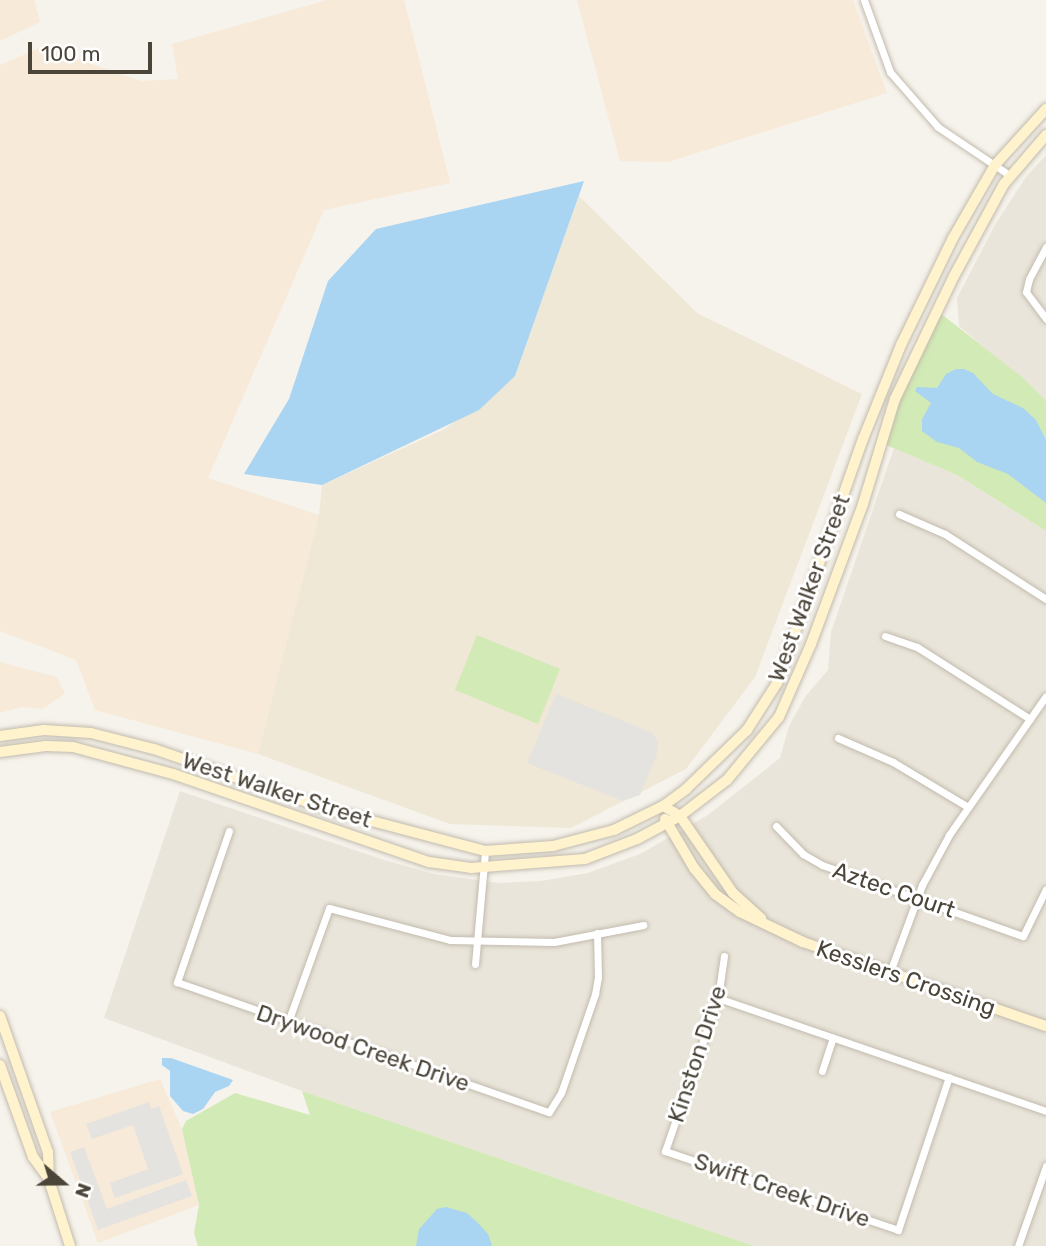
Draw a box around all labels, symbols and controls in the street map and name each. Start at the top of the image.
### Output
scale bar [32,28,156,72]
text: 100 m [41,41,100,66]
street label: West Walker Street [762,490,856,686]
street label: West Walker Street [178,746,376,834]
street label: Aztec Court [829,856,959,924]
street label: Kesslers Crossing [813,934,999,1022]
street label: Kinston Drive [662,982,732,1126]
street label: Drywood Creek Drive [253,999,473,1097]
street label: Swift Creek Drive [690,1147,874,1233]
north arrow [28,1148,98,1218]
text: N [70,1180,96,1201]

